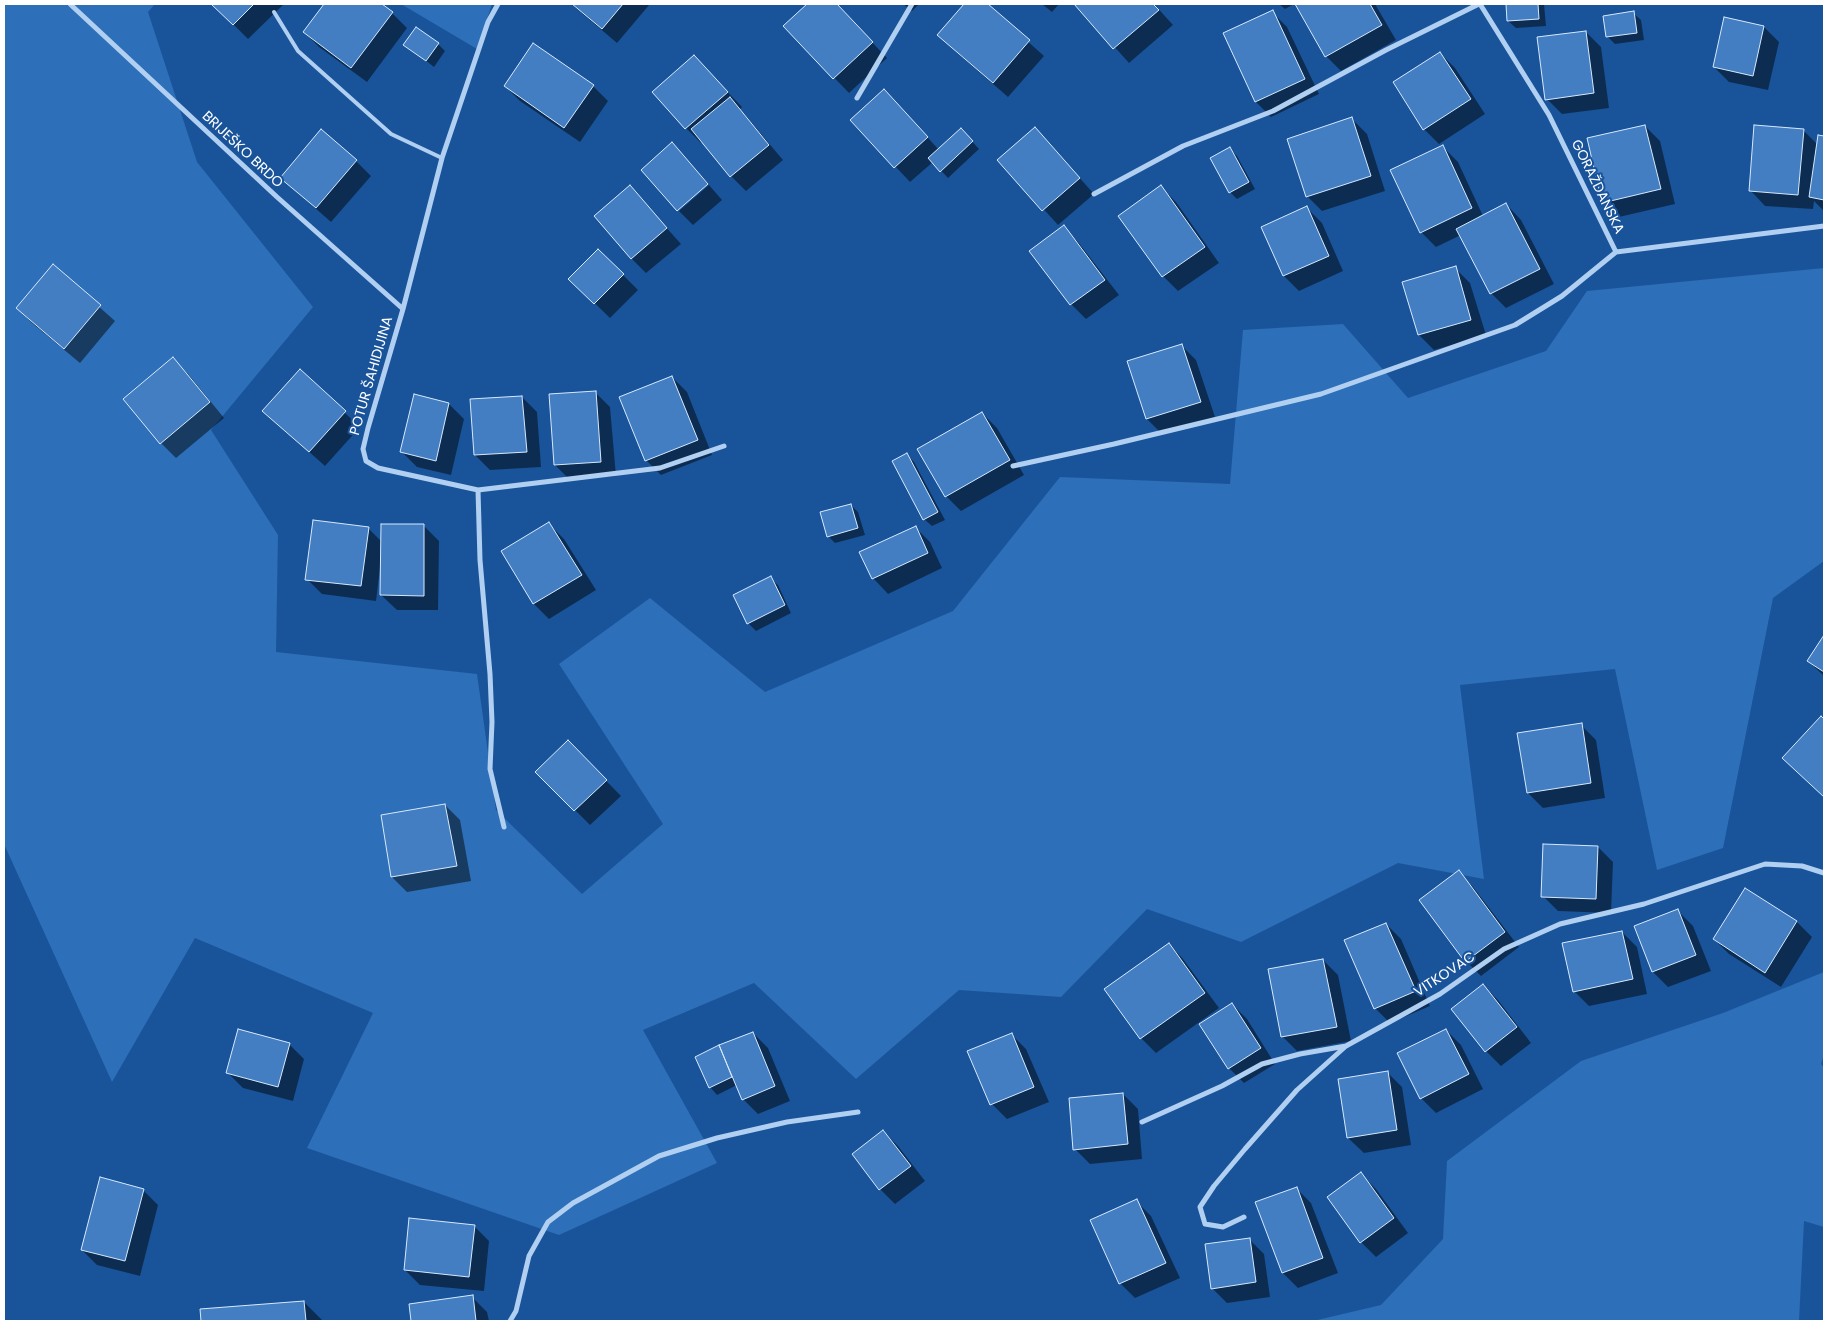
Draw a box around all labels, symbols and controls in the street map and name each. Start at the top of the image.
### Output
street label: BRIJEŠKO BRDO [198,108,286,192]
street label: GORAŽDANSKA [1567,137,1627,237]
street label: POTUR ŠAHIDIJINA [347,315,397,437]
street label: VITKOVAC [1411,949,1479,1001]

